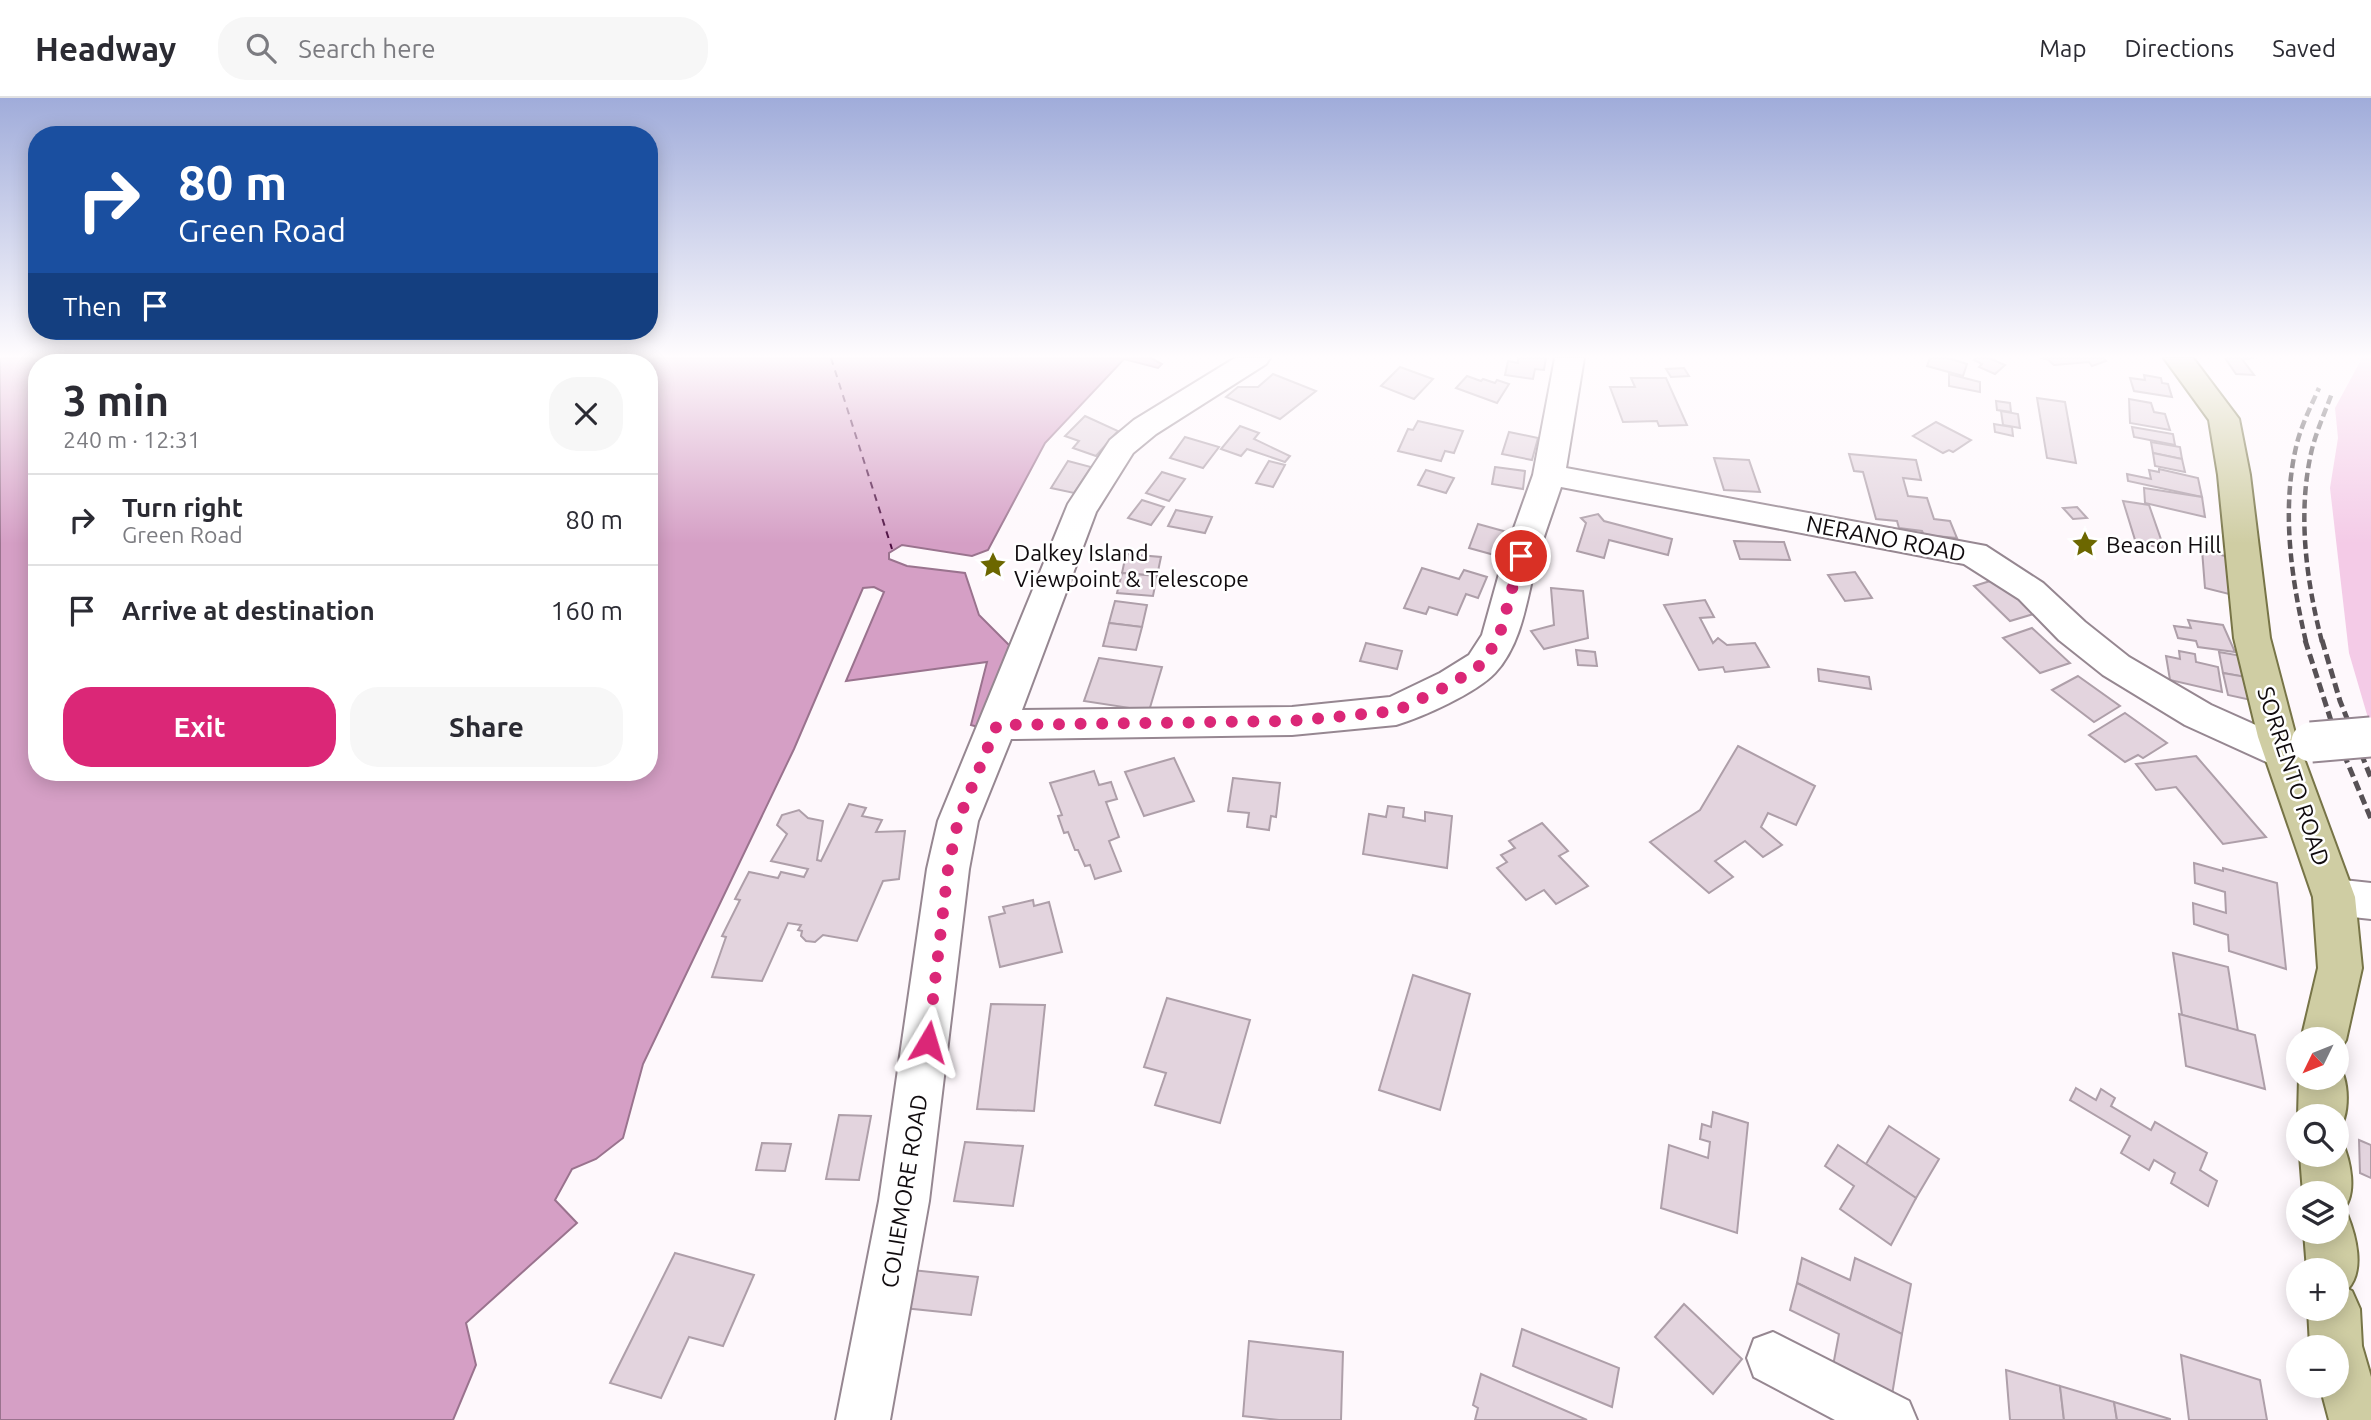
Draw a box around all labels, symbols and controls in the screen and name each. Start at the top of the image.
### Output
search box [218,17,708,80]
icon: search [242,29,280,67]
text: Headway [35,30,176,67]
text: Search here [298,34,436,63]
text: Map [2039,35,2086,62]
text: Directions [2124,35,2234,62]
text: Saved [2272,35,2336,62]
icon: right [63,154,154,245]
text: 80 m [178,154,287,209]
text: Green Road [178,212,346,248]
icon: arrive [136,287,174,325]
text: Then [63,292,122,321]
text: 3 min [63,377,169,424]
button: close [549,377,623,451]
text: 240 m · 12:31 [63,427,201,452]
text: Turn right [122,493,243,522]
icon: right [63,501,101,539]
text: 80 m [565,505,623,534]
street label: NERANO ROAD [1804,510,1968,566]
text: Green Road [122,522,243,547]
pin [1491,526,1551,586]
place icon: Beacon Hill [2070,529,2100,559]
place label: Beacon Hill [2106,532,2221,557]
icon: arrive [1502,537,1540,575]
place label: Dalkey Island Viewpoint & Telescope [1014,540,1249,591]
place icon: Dalkey Island Viewpoint & Telescope [978,550,1008,580]
icon: arrive [63,592,101,630]
text: Arrive at destination [122,596,375,625]
text: 160 m [551,596,623,625]
street label: SORRENTO ROAD [2253,683,2335,869]
button: Exit [63,687,336,767]
button: Share [350,687,623,767]
position arrow [891,1005,965,1079]
north arrow [2286,1027,2348,1090]
map controls [2286,1027,2349,1398]
street label: COLIEMORE ROAD [876,1092,932,1290]
button: search [2286,1104,2349,1167]
button: layers [2286,1181,2349,1244]
button: + [2286,1258,2349,1321]
button: − [2286,1335,2349,1398]

